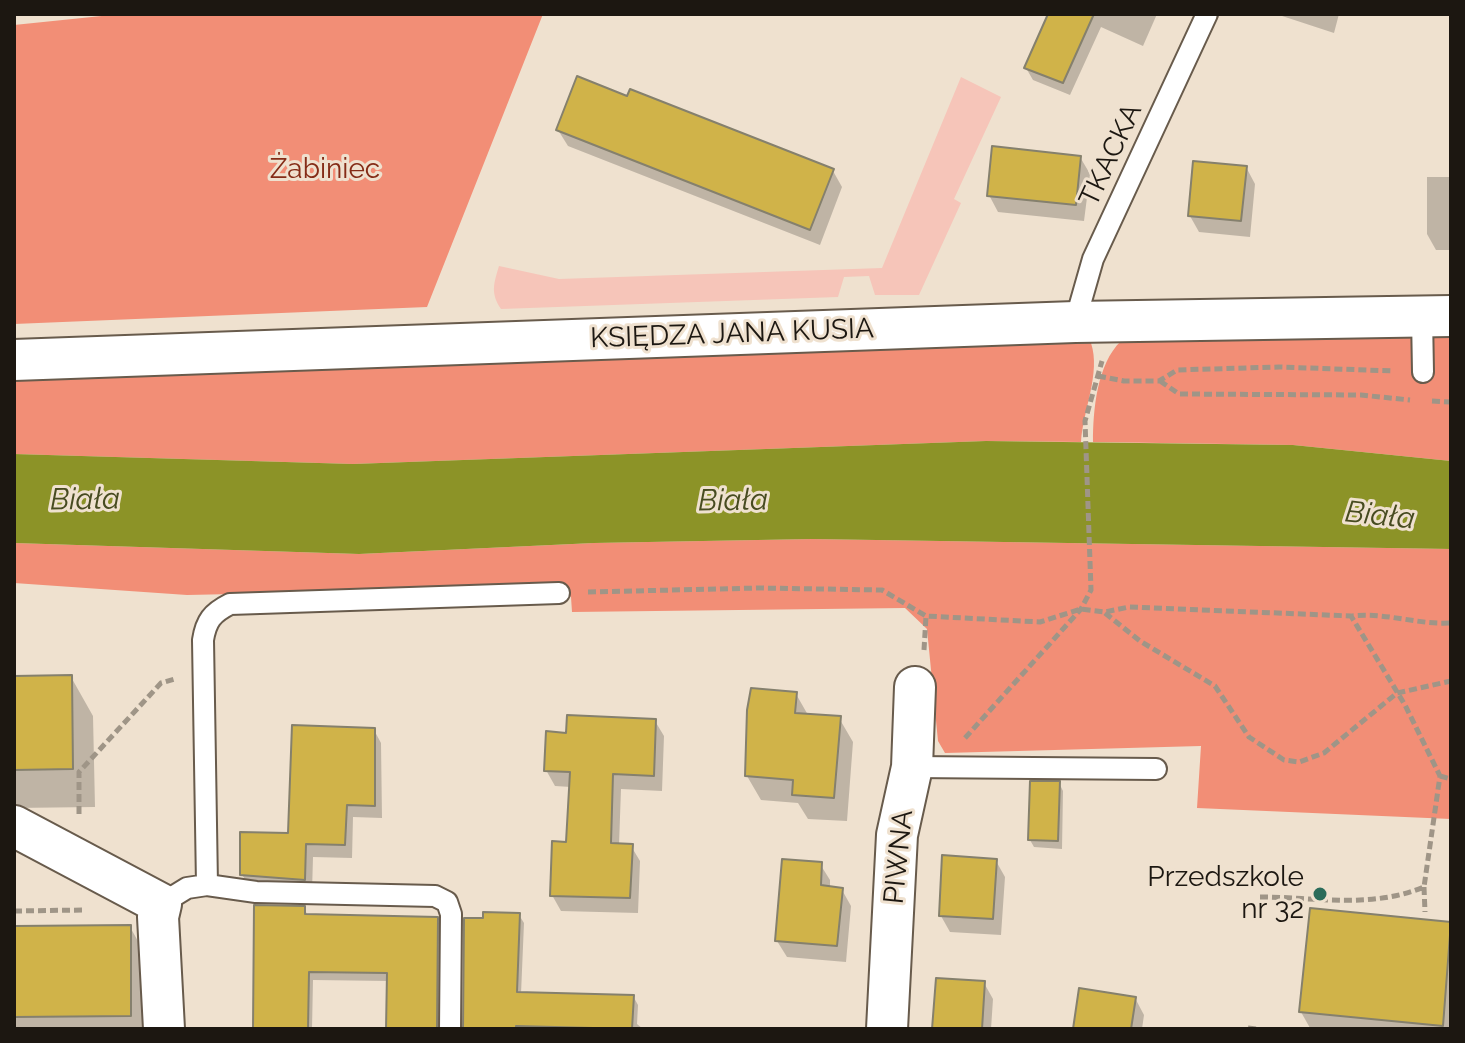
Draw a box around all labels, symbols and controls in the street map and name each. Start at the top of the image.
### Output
street label: TKACKA [1073,98,1149,212]
park label: Żabiniec [270,153,380,187]
street label: KSIĘDZA JANA KUSIA [590,312,874,356]
water label: Biała [50,481,120,519]
water label: Biała [698,482,768,520]
water label: Biała [1343,494,1417,538]
street label: PIWNA [877,808,921,906]
place label: Przedszkole nr 32 [1147,861,1304,927]
marker: Przedszkole nr 32 [1311,885,1329,903]

